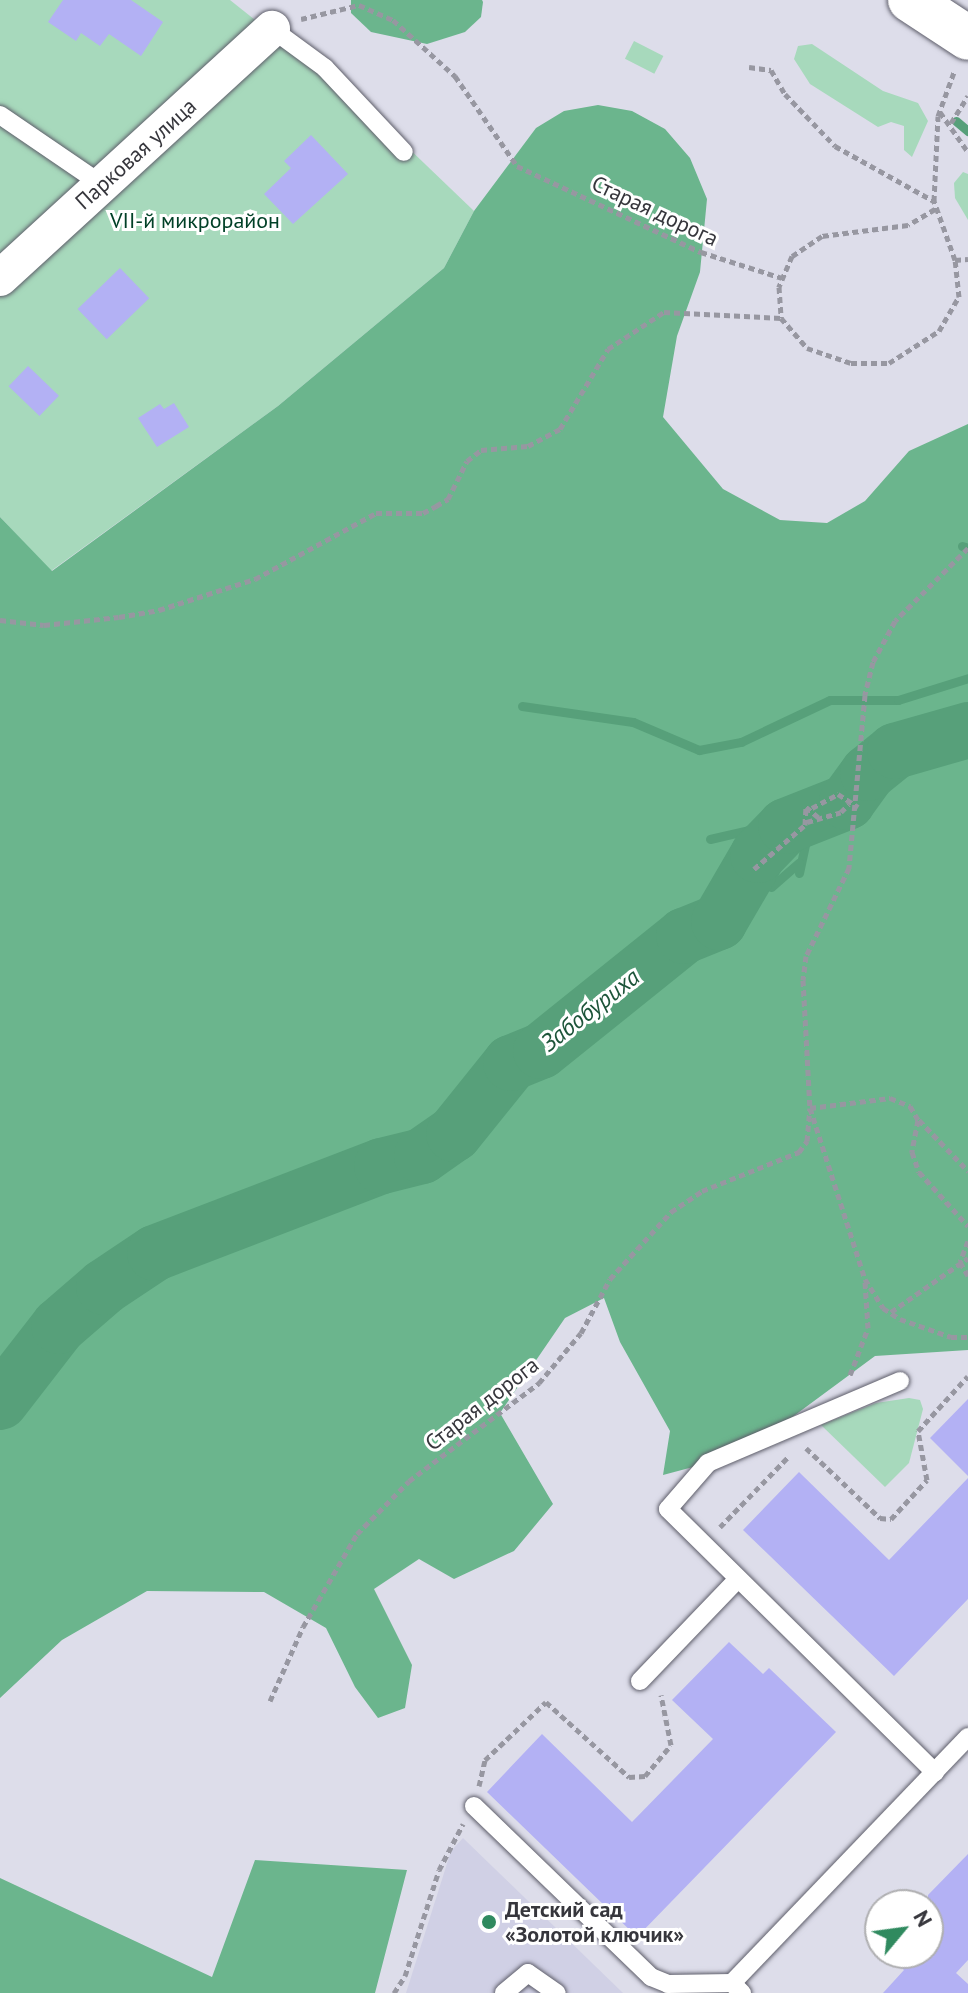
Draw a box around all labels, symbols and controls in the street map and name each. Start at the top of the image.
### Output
street label: Парковая улица [70,93,202,215]
street label: Старая дорога [588,170,722,252]
park label: VII-й микрорайон [110,208,280,234]
water label: Забобуриха [535,963,645,1057]
street label: Старая дорога [420,1352,544,1456]
north arrow [864,1889,944,1969]
place label: Детский сад «Золотой ключик» [505,1896,684,1948]
text: N [907,1905,939,1931]
marker: Детский сад «Золотой ключик» [480,1913,498,1931]

